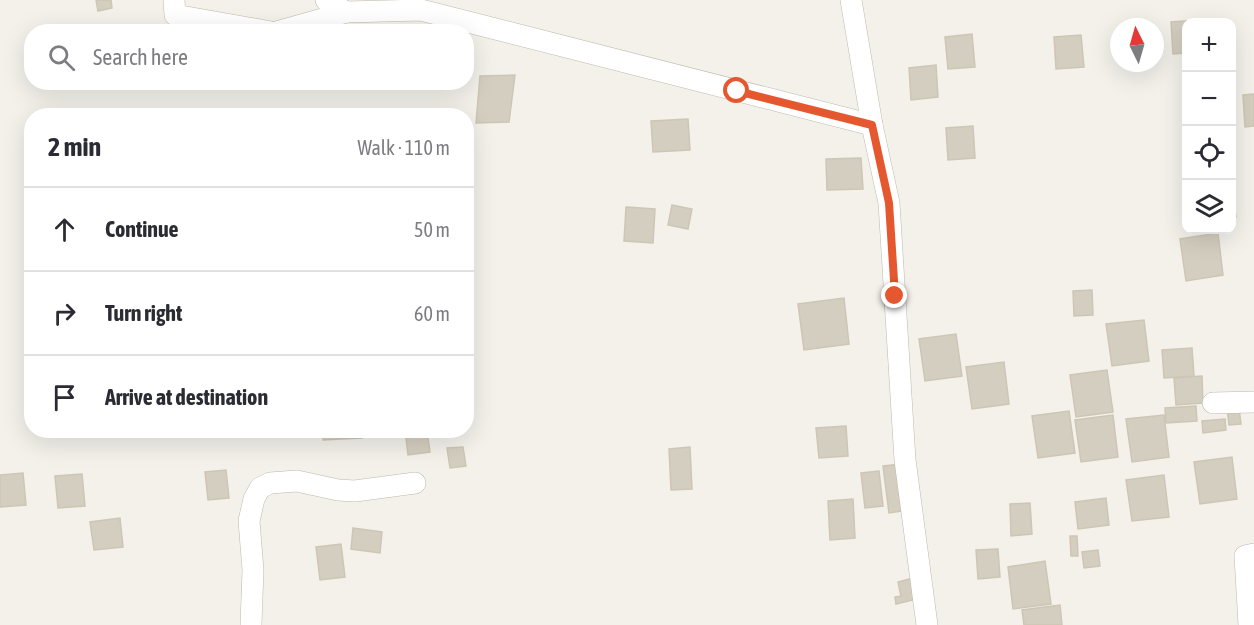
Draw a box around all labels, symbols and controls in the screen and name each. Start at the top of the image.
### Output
north arrow [1110,18,1164,72]
map controls [1182,18,1236,234]
button: + [1182,18,1236,72]
search box [24,24,474,90]
icon: search [45,41,78,74]
text: Search here [93,44,188,70]
button: − [1182,72,1236,126]
route start [723,77,749,103]
button: locate [1182,126,1236,180]
text: 2 min [48,132,101,162]
text: Walk · 110 m [358,136,450,159]
button: layers [1182,180,1236,234]
icon: ahead [48,213,81,246]
text: Continue [105,216,179,242]
text: 50 m [414,218,450,241]
route end [881,282,907,308]
icon: right [48,297,81,330]
text: Turn right [105,300,182,326]
text: 60 m [414,302,450,325]
icon: arrive [48,381,81,414]
text: Arrive at destination [105,384,268,410]

